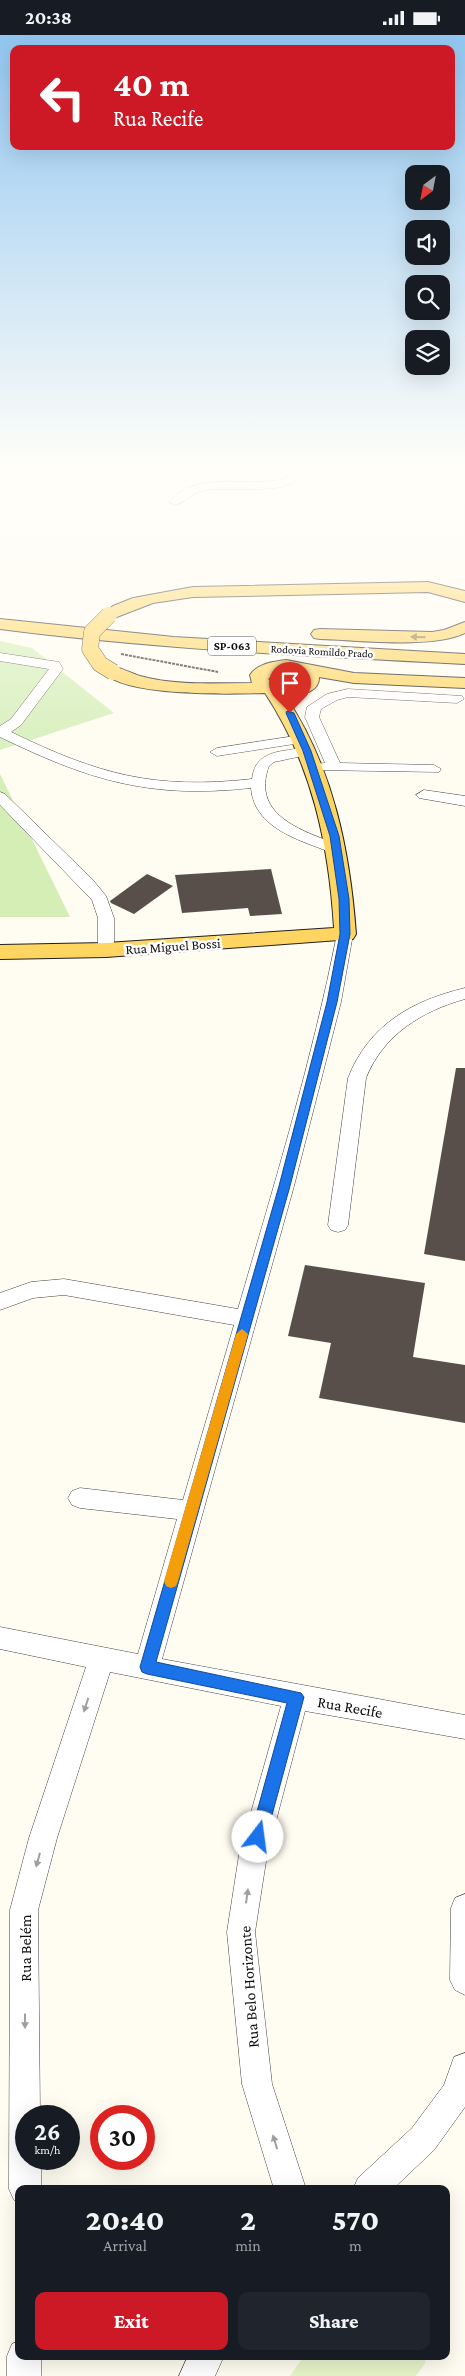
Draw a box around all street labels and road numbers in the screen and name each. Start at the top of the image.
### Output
road number: SP-063 [208,637,256,655]
street label: Rodovia Romildo Prado [270,642,374,660]
street label: Rua Miguel Bossi [125,935,221,957]
street label: Rua Recife [316,1693,384,1721]
street label: Rua Belém [17,1914,34,1982]
street label: Rua Belo Horizonte [236,1925,262,2049]

